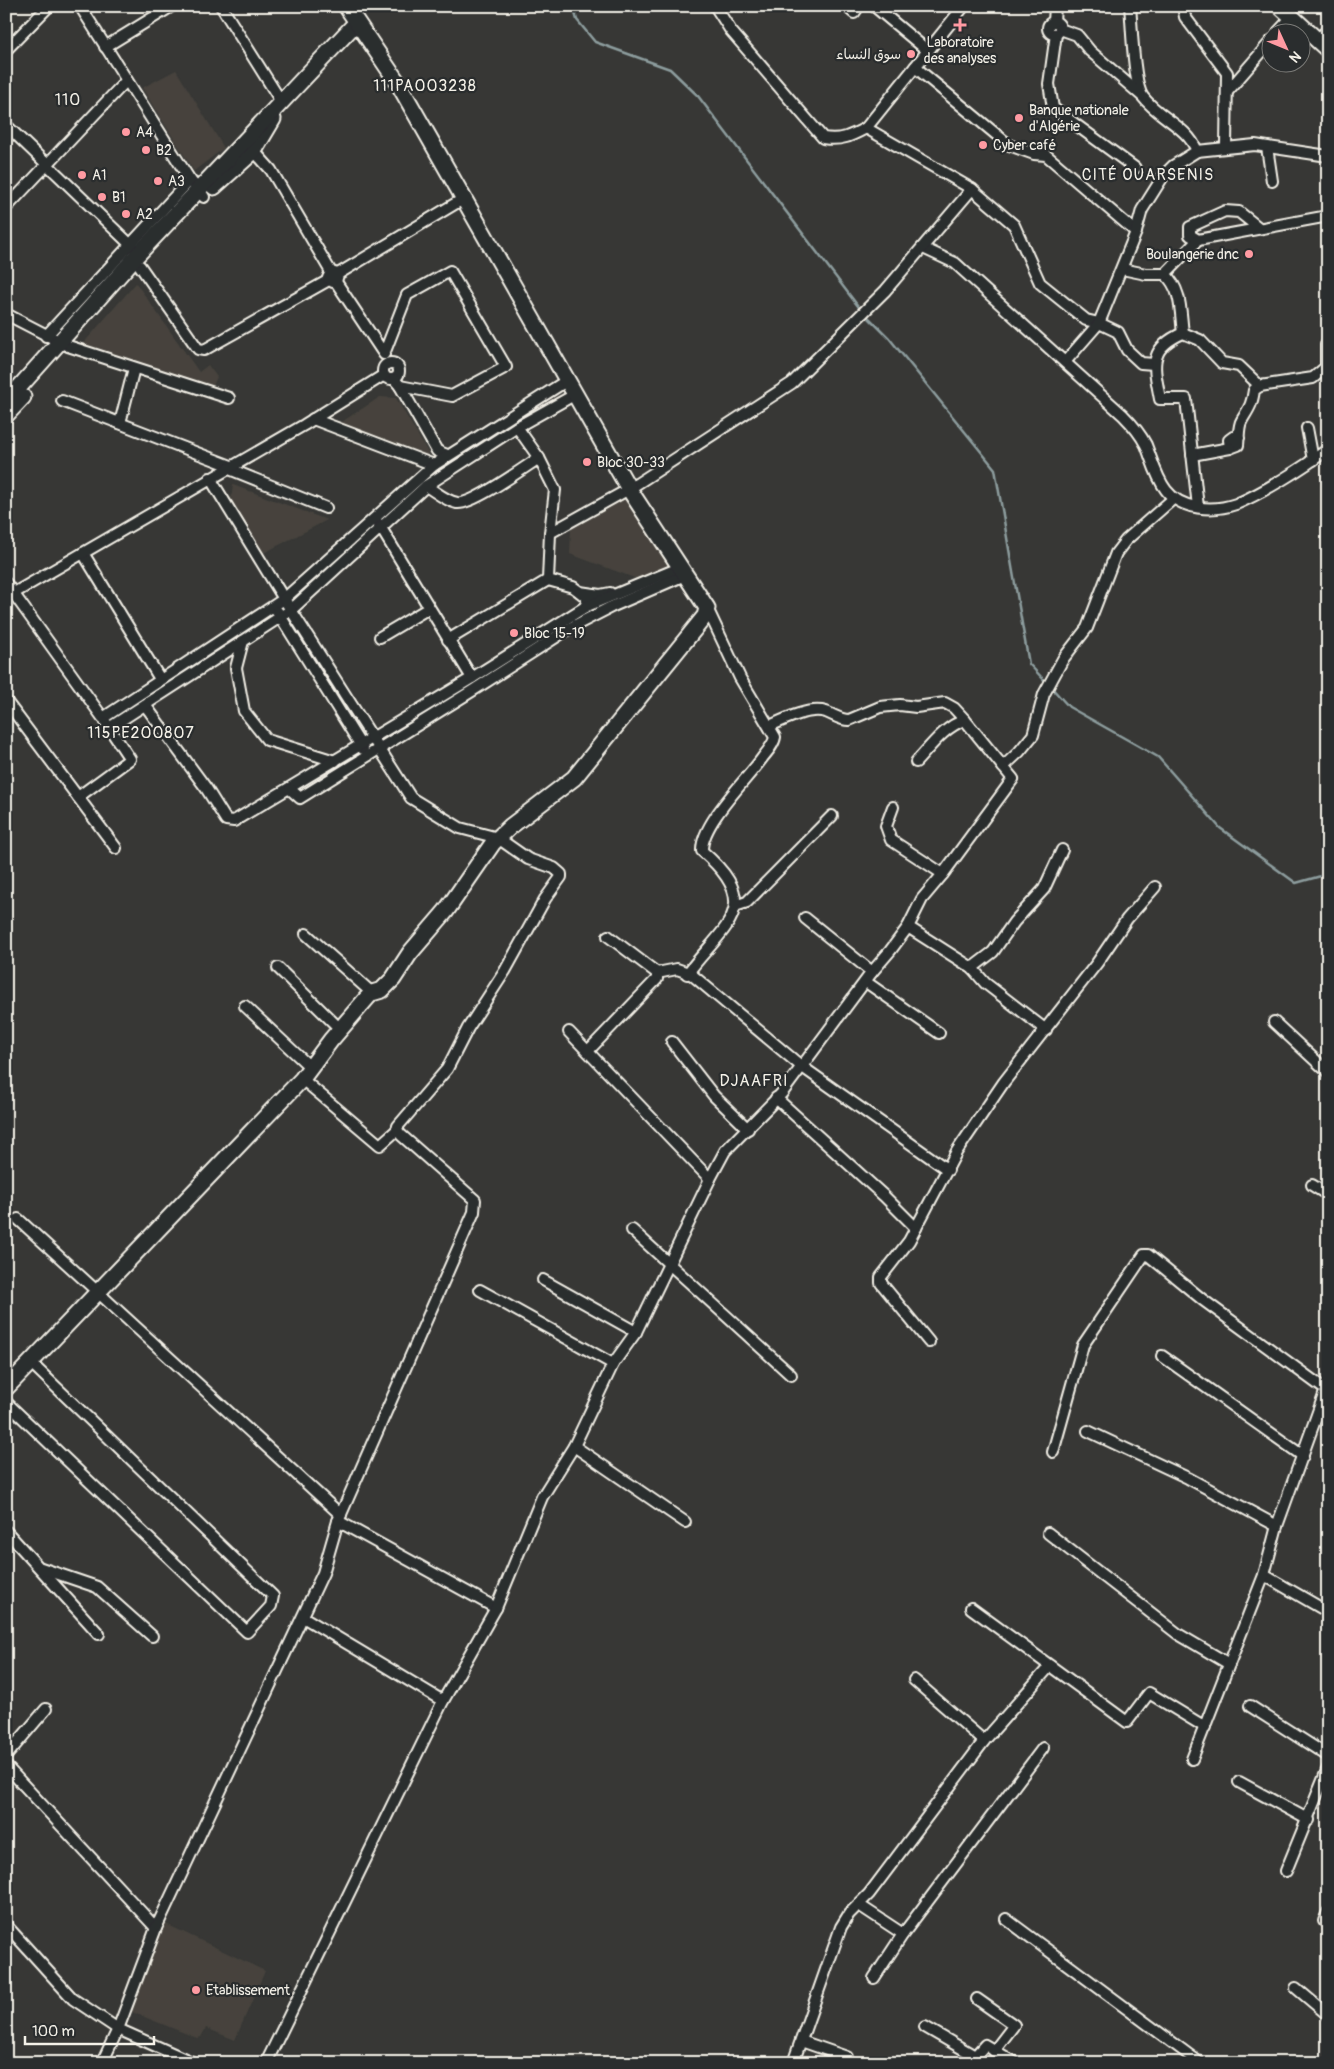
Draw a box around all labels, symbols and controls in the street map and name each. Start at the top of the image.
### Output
marker: Laboratoire des analyses [953,18,967,32]
north arrow [1262,22,1312,72]
place label: Laboratoire des analyses [924,34,997,67]
place label: سوق النساء [836,46,901,63]
text: N [1286,47,1304,66]
marker: سوق النساء [905,48,917,60]
district label: 111PA003238 [373,76,477,96]
district label: 110 [55,90,81,110]
place label: Banque nationale d'Algérie [1029,102,1129,135]
marker: Banque nationale d'Algérie [1013,112,1025,124]
place label: A4 [136,124,153,141]
marker: A4 [120,126,132,138]
place label: Cyber café [993,137,1056,154]
marker: Cyber café [977,139,989,151]
place label: B2 [156,142,172,159]
marker: B2 [140,144,152,156]
district label: CITÉ OUARSENIS [1082,165,1214,185]
place label: A1 [92,167,107,184]
marker: A1 [76,169,88,181]
place label: A3 [168,173,185,190]
marker: A3 [152,175,164,187]
place label: B1 [112,189,125,206]
marker: B1 [96,191,108,203]
place label: A2 [136,206,153,223]
marker: A2 [120,208,132,220]
place label: Boulangerie dnc [1146,246,1239,263]
marker: Boulangerie dnc [1243,248,1255,260]
place label: Bloc 30-33 [597,454,665,471]
marker: Bloc 30-33 [581,456,593,468]
place label: Bloc 15-19 [524,625,585,642]
marker: Bloc 15-19 [508,627,520,639]
district label: 115PE200807 [87,723,195,743]
district label: DJAAFRI [720,1071,788,1091]
place label: Etablissement [206,1982,290,1999]
marker: Etablissement [190,1984,202,1996]
scale bar [25,2014,154,2046]
text: 100 m [32,2022,75,2041]

